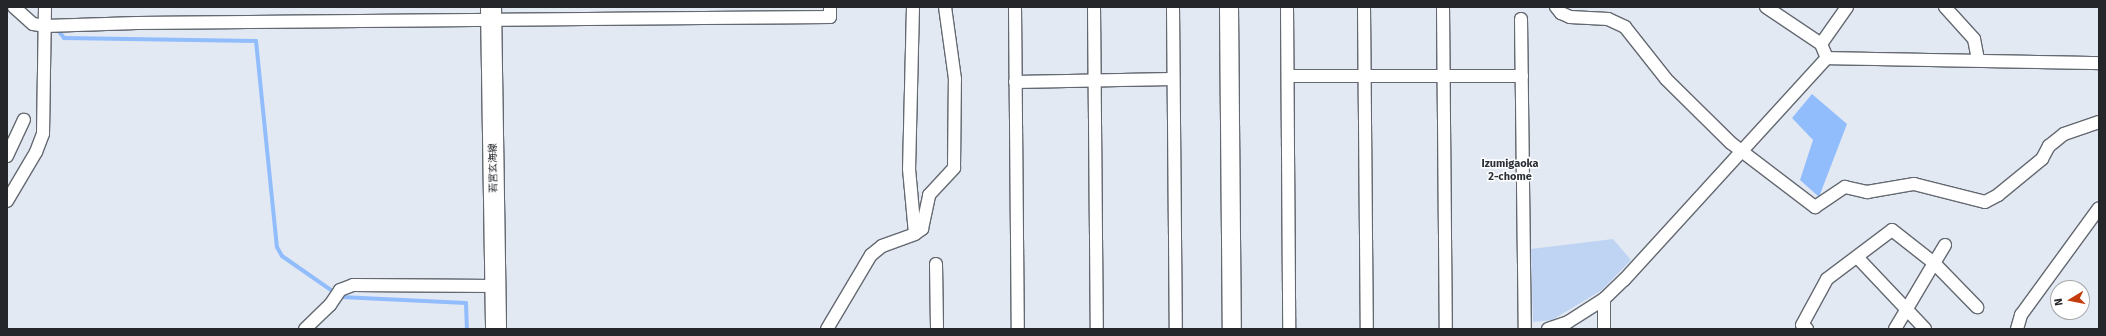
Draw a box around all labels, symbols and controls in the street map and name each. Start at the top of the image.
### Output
street label: 若宮玄海線 [488,143,500,193]
district label: Izumigaoka 2-chome [1481,158,1539,184]
north arrow [2050,280,2090,320]
text: N [2052,297,2066,307]

